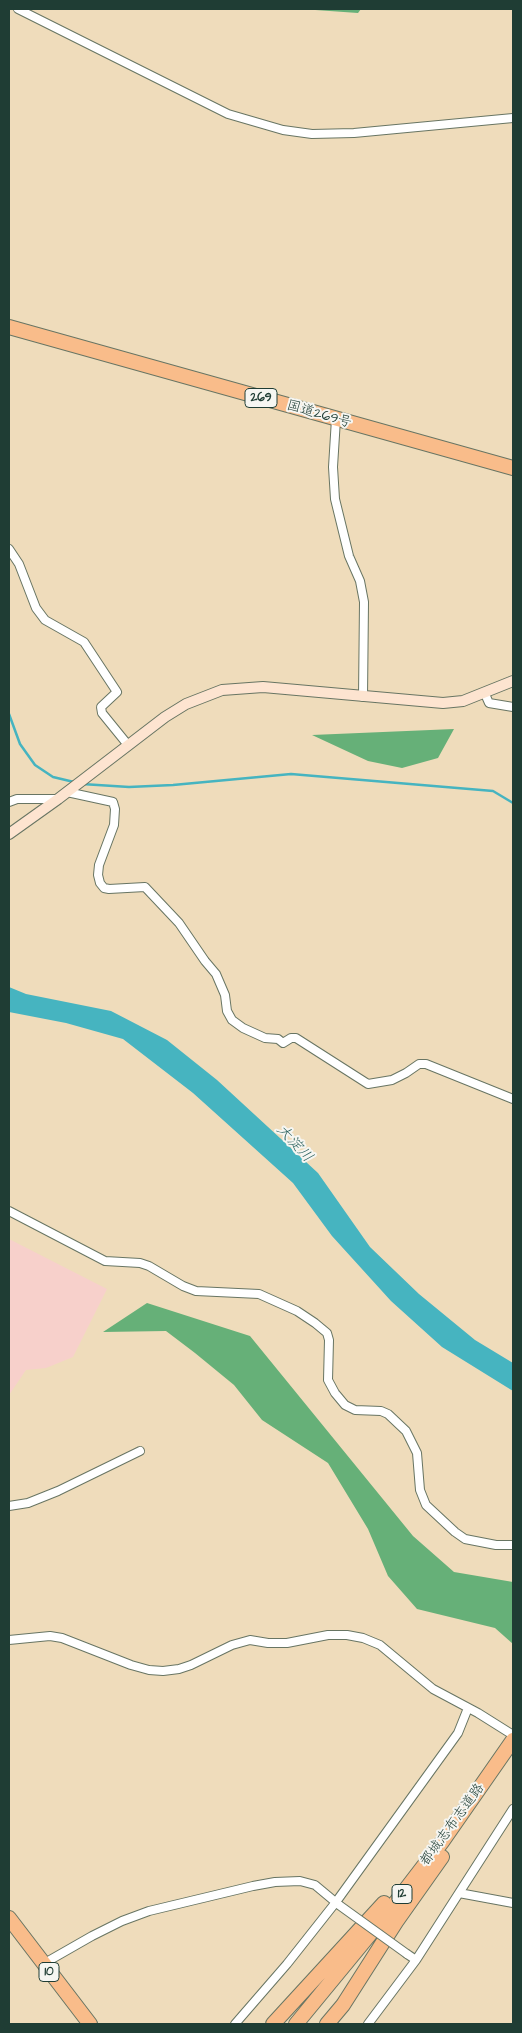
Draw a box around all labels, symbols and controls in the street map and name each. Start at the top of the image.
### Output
road number: 269 [245,388,277,408]
street label: 国道269号 [285,398,353,432]
water label: 大淀川 [272,1121,316,1167]
street label: 都城志布志道路 [417,1780,489,1870]
road number: 12 [392,1885,412,1904]
road number: 10 [39,1962,59,1981]

